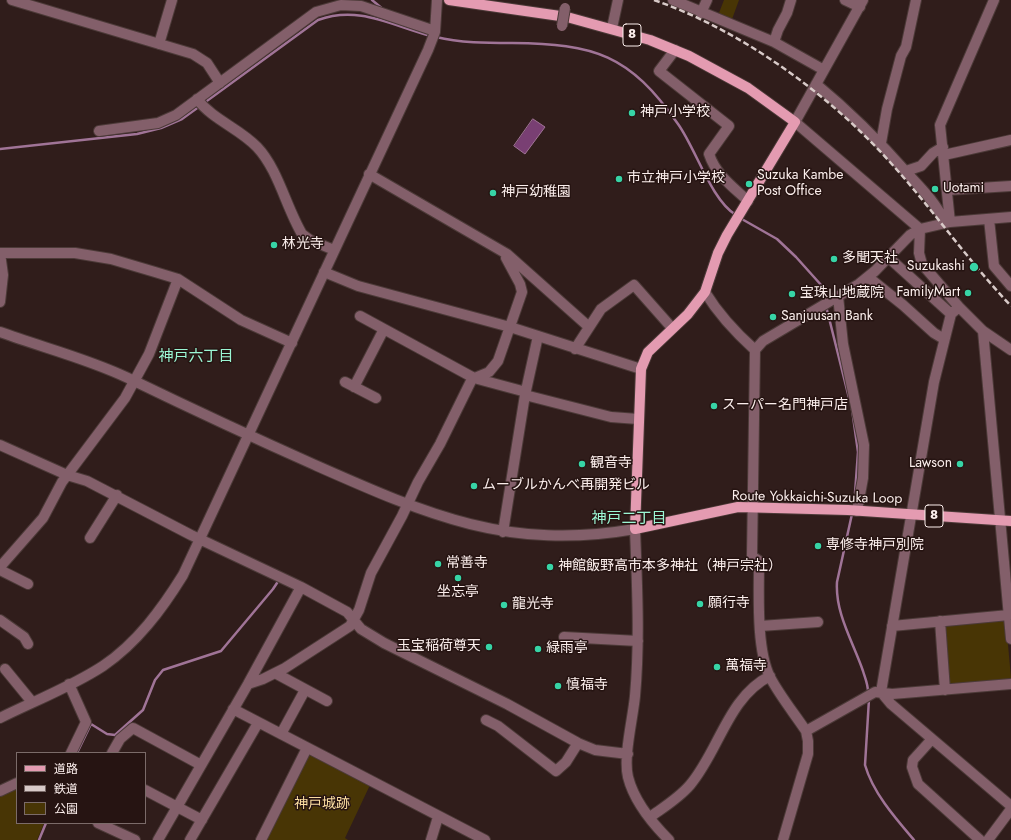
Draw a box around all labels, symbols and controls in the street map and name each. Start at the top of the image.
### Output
road number: 8 [623,24,641,46]
place label: 神戸小学校 [640,105,710,121]
marker: 神戸小学校 [627,108,637,118]
place label: Suzuka Kambe Post Office [757,168,844,200]
place label: 市立神戸小学校 [627,171,725,187]
marker: 市立神戸小学校 [614,174,624,184]
marker: Suzuka Kambe Post Office [744,179,754,189]
place label: Uotami [943,181,984,197]
marker: Uotami [930,184,940,194]
place label: 神戸幼稚園 [501,185,571,201]
marker: 神戸幼稚園 [488,188,498,198]
place label: 林光寺 [282,237,324,253]
marker: 林光寺 [269,240,279,250]
place label: 多聞天社 [842,251,898,267]
marker: 多聞天社 [829,254,839,264]
place label: Suzukashi [907,259,965,275]
marker: Suzukashi [968,261,980,273]
place label: FamilyMart [897,285,960,301]
place label: 宝珠山地蔵院 [800,286,884,302]
marker: FamilyMart [963,288,973,298]
marker: 宝珠山地蔵院 [787,289,797,299]
place label: Sanjuusan Bank [781,309,873,325]
marker: Sanjuusan Bank [768,312,778,322]
district label: 神戸六丁目 [159,348,233,366]
place label: スーパー名門神戸店 [722,398,848,414]
marker: スーパー名門神戸店 [709,401,719,411]
place label: 観音寺 [590,456,632,472]
place label: Lawson [909,456,952,472]
marker: 観音寺 [577,459,587,469]
marker: Lawson [955,459,965,469]
place label: ムーブルかんべ再開発ビル [482,478,650,494]
marker: ムーブルかんべ再開発ビル [469,481,479,491]
street label: Route Yokkaichi-Suzuka Loop [732,488,902,508]
road number: 8 [925,505,943,527]
district label: 神戸二丁目 [592,510,666,528]
place label: 専修寺神戸別院 [826,538,924,554]
marker: 専修寺神戸別院 [813,541,823,551]
place label: 常善寺 [446,556,488,572]
marker: 常善寺 [433,559,443,569]
place label: 神館飯野高市本多神社（神戸宗社） [558,559,782,575]
marker: 神館飯野高市本多神社（神戸宗社） [545,562,555,572]
marker: 坐忘亭 [453,573,463,583]
place label: 坐忘亭 [437,585,479,601]
place label: 願行寺 [708,596,750,612]
place label: 龍光寺 [512,597,554,613]
marker: 願行寺 [695,599,705,609]
marker: 龍光寺 [499,600,509,610]
place label: 玉宝稲荷尊天 [397,639,481,655]
place label: 緑雨亭 [546,641,588,657]
marker: 玉宝稲荷尊天 [484,642,494,652]
marker: 緑雨亭 [533,644,543,654]
place label: 萬福寺 [725,659,767,675]
marker: 萬福寺 [712,662,722,672]
place label: 慎福寺 [566,678,608,694]
marker: 慎福寺 [553,681,563,691]
legend [16,752,146,824]
text: 道路 [54,760,78,778]
text: 鉄道 [54,780,78,798]
park label: 神戸城跡 [294,797,350,813]
text: 公園 [54,800,78,818]

